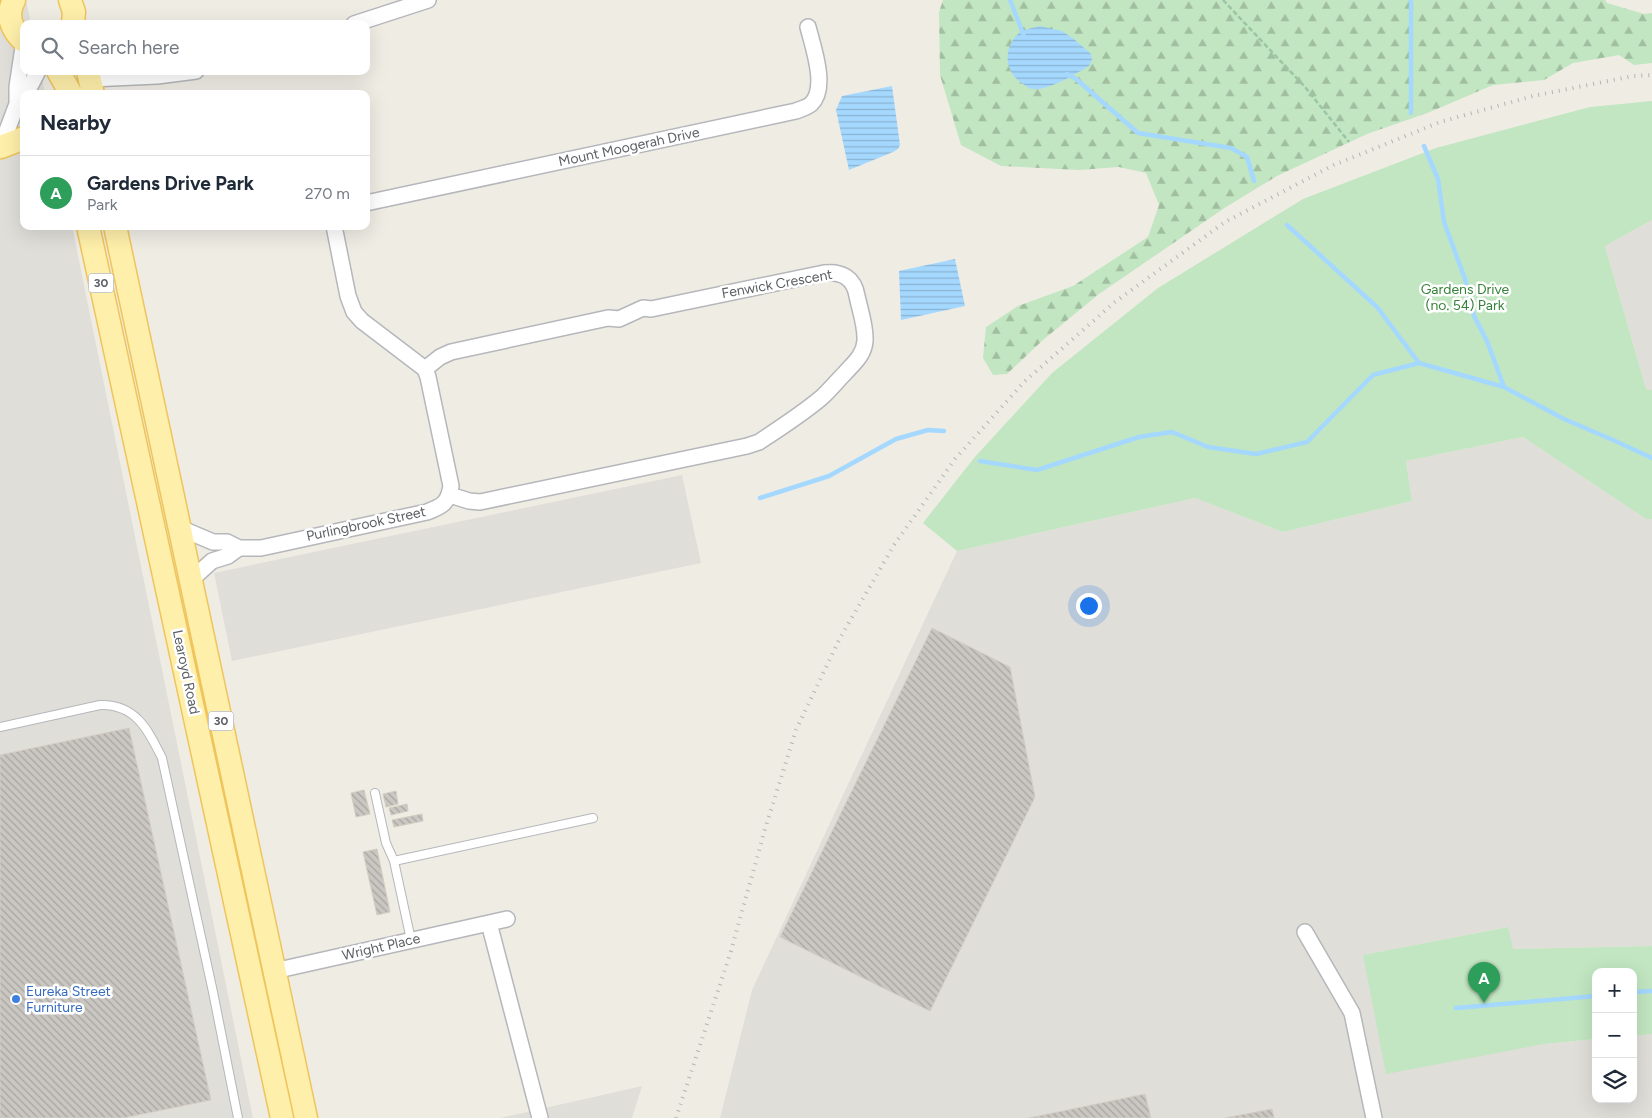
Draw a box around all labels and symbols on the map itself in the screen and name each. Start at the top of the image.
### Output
street label: Mount Moogerah Drive [557,124,701,170]
street label: Fenwick Crescent [720,266,834,302]
road number: 30 [88,274,114,292]
park label: Gardens Drive (no. 54) Park [1421,281,1510,314]
street label: Purlingbrook Street [305,503,427,545]
your location [1076,593,1102,619]
street label: Learoyd Road [169,628,203,716]
road number: 30 [208,711,234,730]
street label: Wright Place [340,930,422,964]
pin: A [1468,962,1500,1003]
place label: Eureka Street Furniture [26,983,111,1016]
marker: Eureka Street Furniture [10,993,22,1005]

